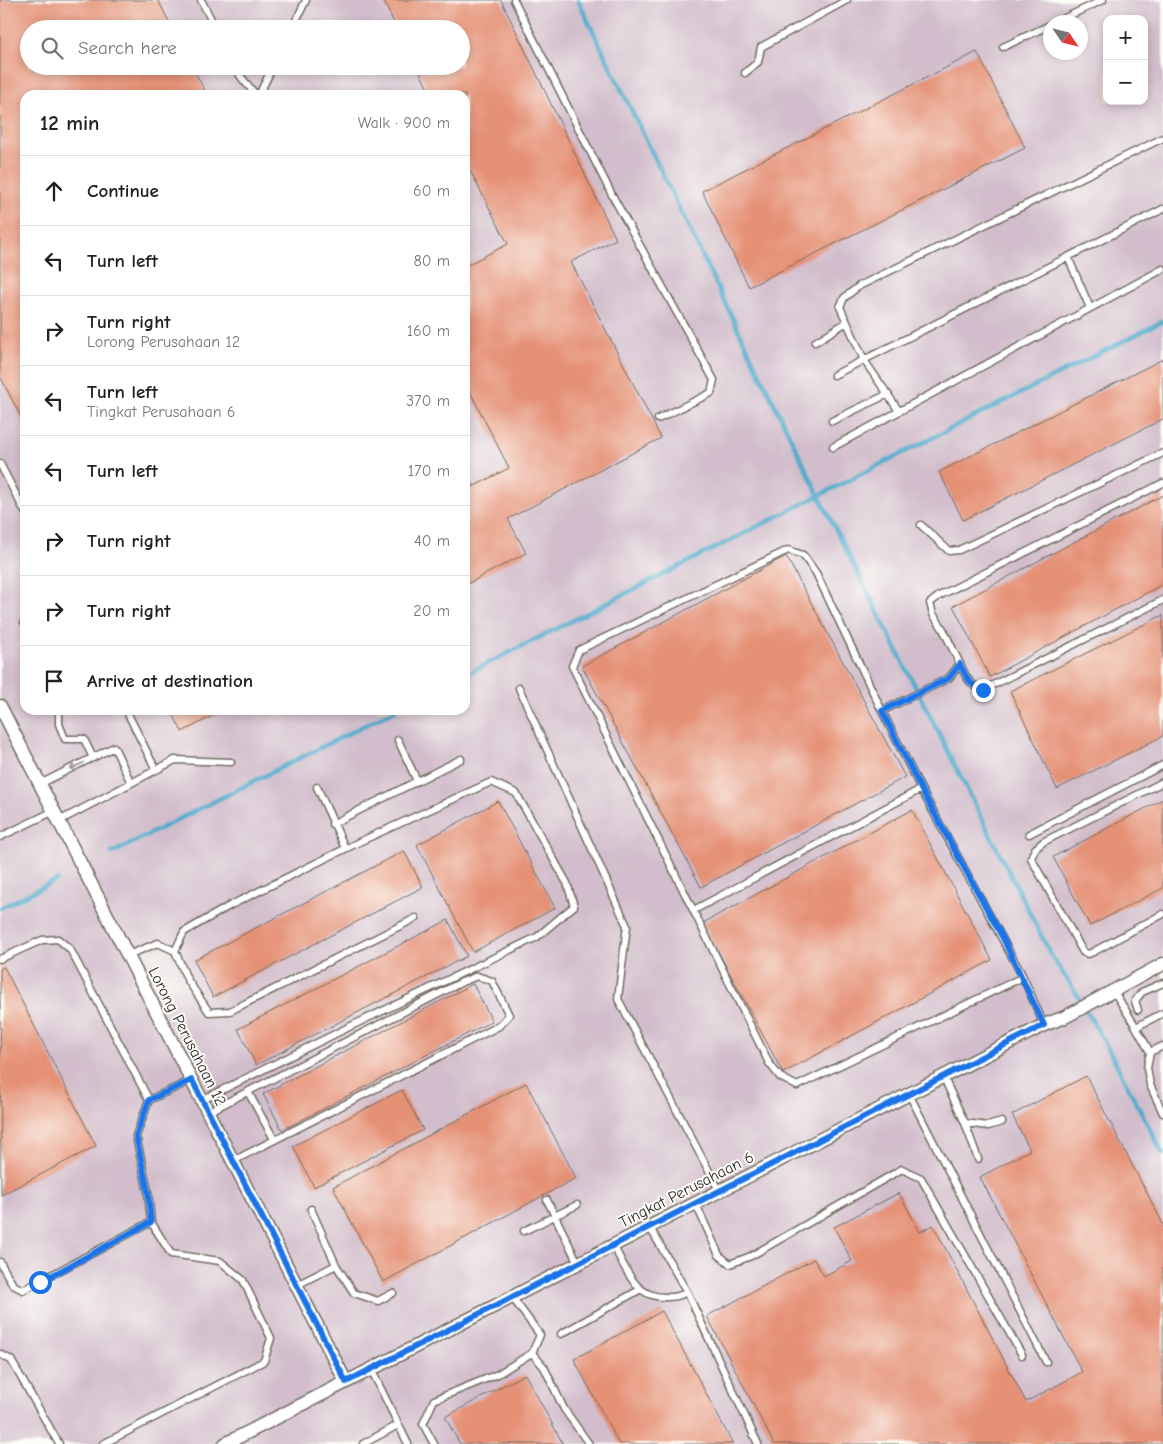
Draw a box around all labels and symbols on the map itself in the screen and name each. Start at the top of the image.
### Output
north arrow [1043,15,1088,60]
route end [972,679,995,702]
one-way arrow [70,762,85,771]
street label: Lorong Perusahaan 12 [144,964,230,1109]
street label: Tingkat Perusahaan 6 [616,1148,757,1232]
route start [29,1271,52,1294]

